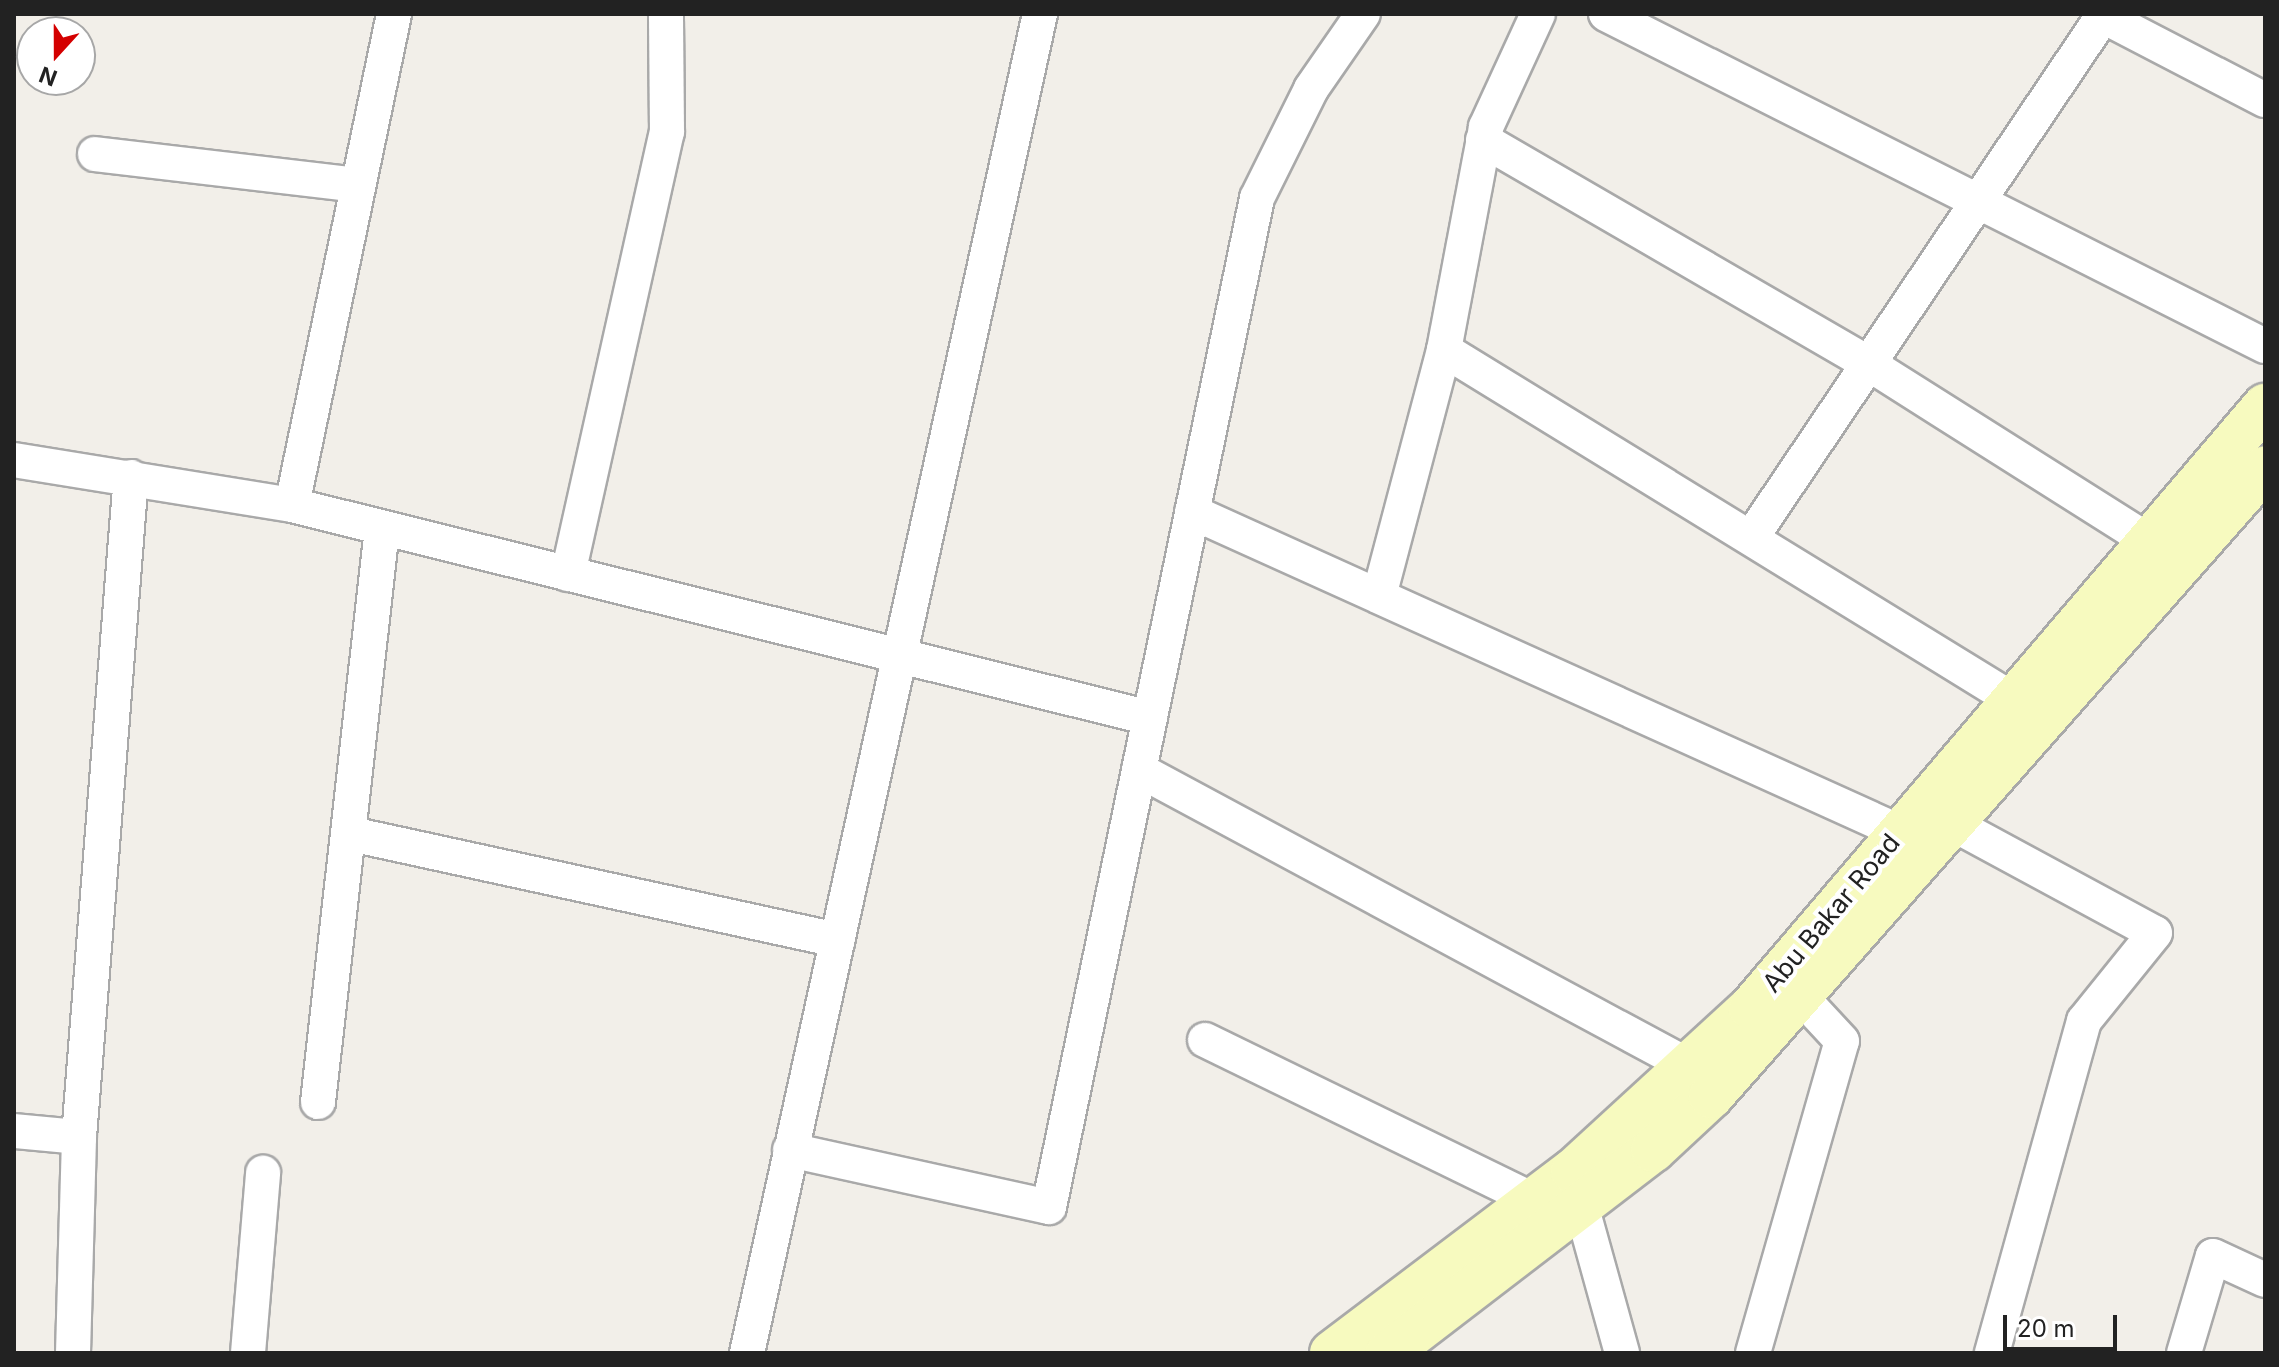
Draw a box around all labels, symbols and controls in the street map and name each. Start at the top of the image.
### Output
north arrow [16,16,96,96]
text: N [36,61,61,92]
street label: Abu Bakar Road [1756,828,1906,998]
scale bar [2007,1299,2121,1349]
text: 20 m [2017,1314,2075,1343]

